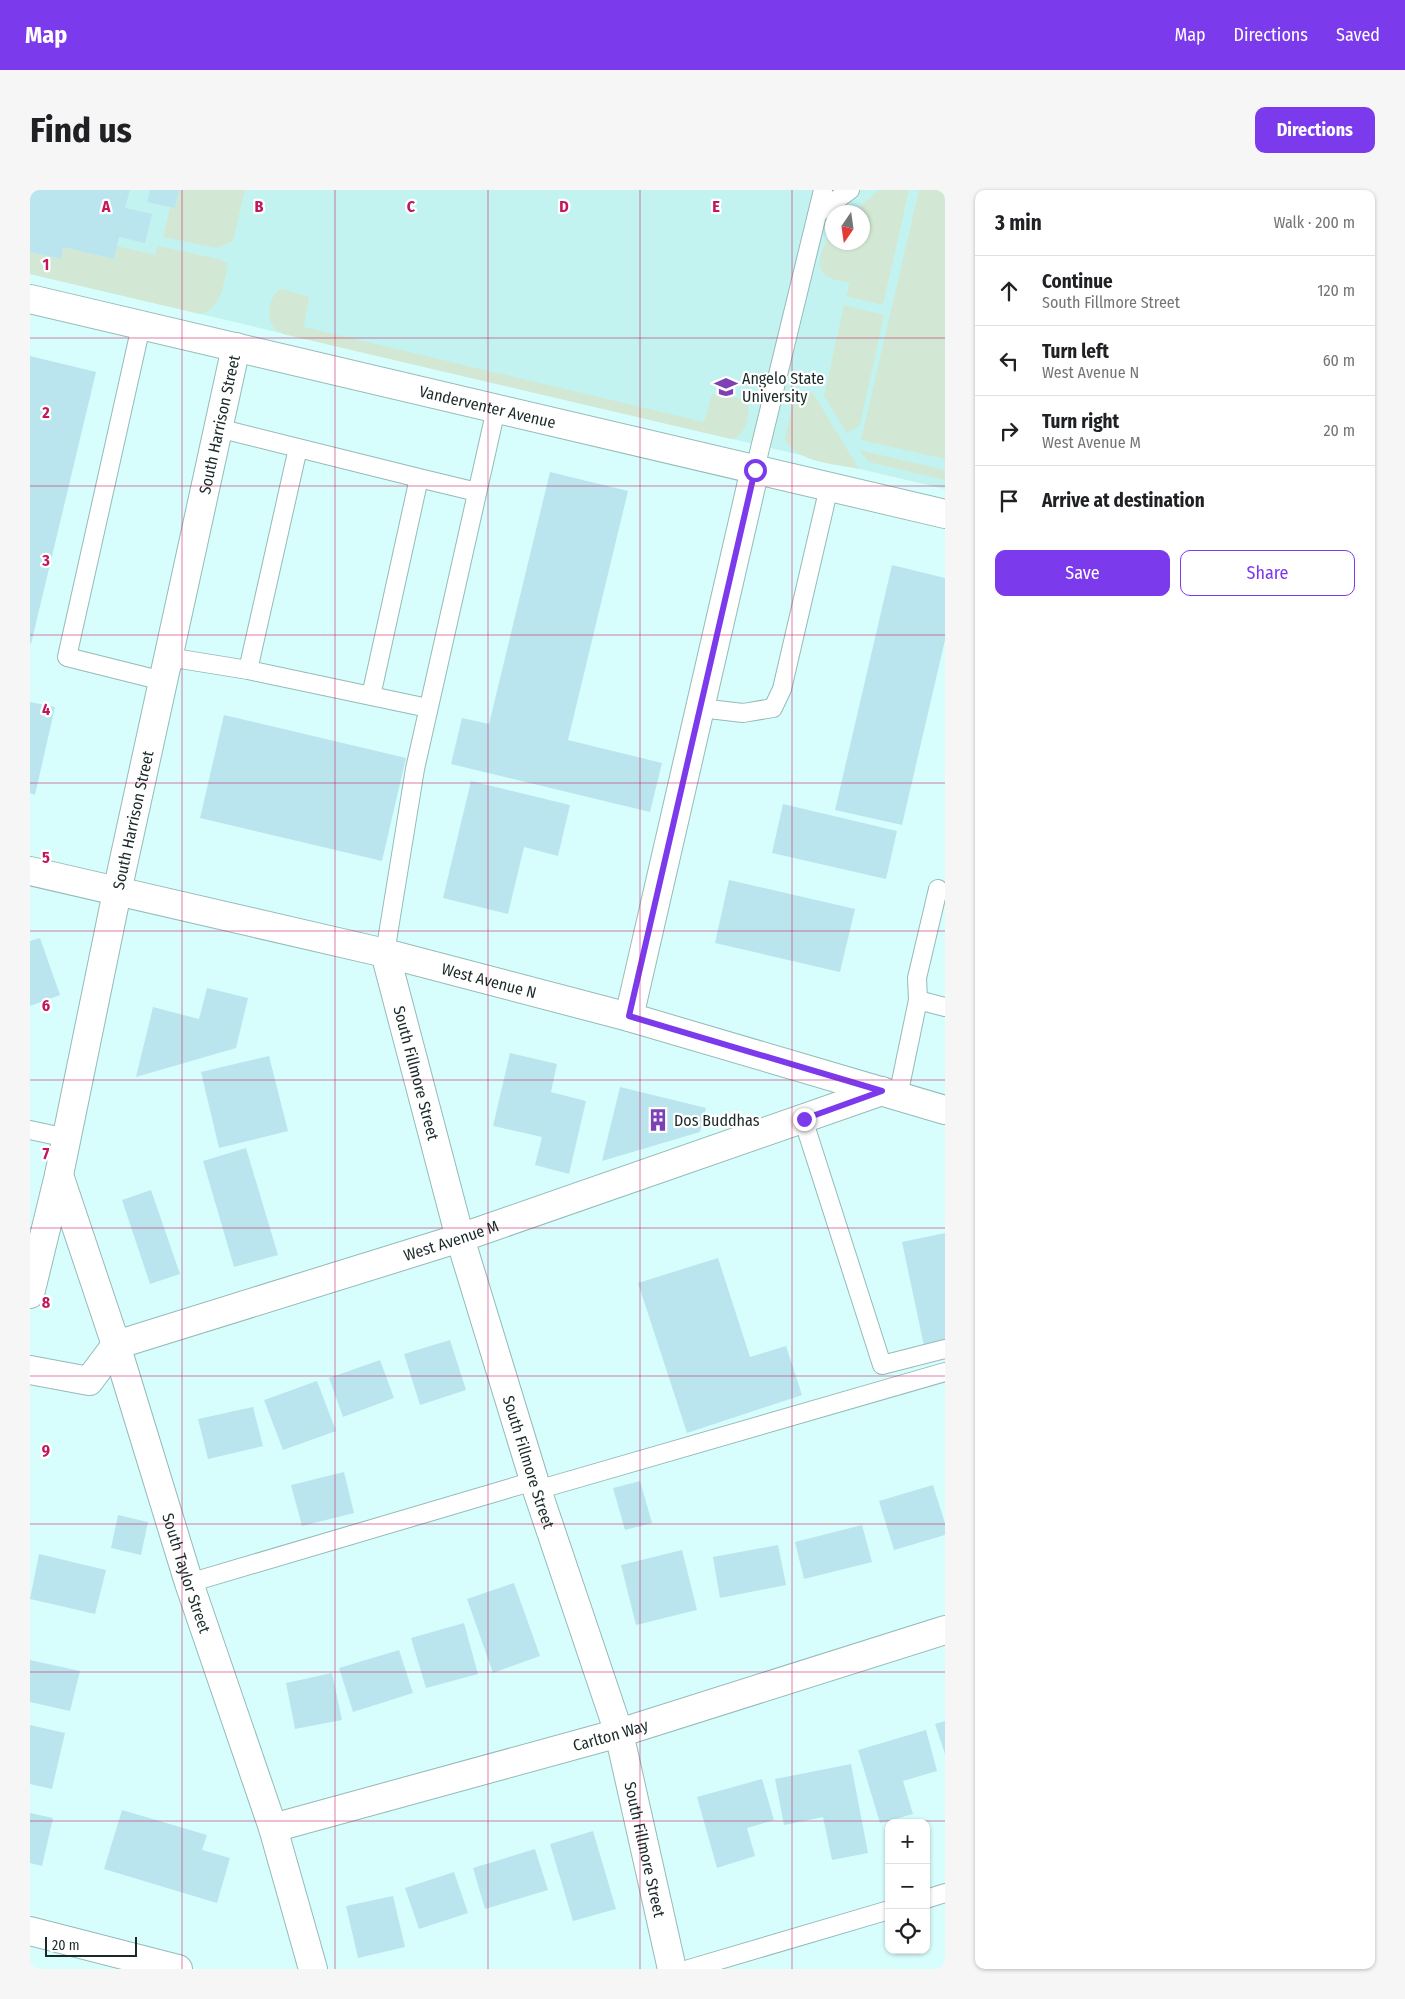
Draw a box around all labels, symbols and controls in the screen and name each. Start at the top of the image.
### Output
text: Map [25,21,67,49]
text: Map [1174,24,1206,46]
text: Directions [1234,24,1308,46]
text: Saved [1336,24,1380,46]
button: Directions [1255,107,1375,153]
text: Find us [30,109,132,151]
text: A [101,197,111,216]
text: B [255,197,264,216]
text: C [407,197,416,216]
text: D [559,197,569,216]
text: E [712,197,720,216]
north arrow [825,205,870,250]
text: 3 min [995,210,1042,236]
text: Walk · 200 m [1273,213,1355,232]
text: 1 [43,255,49,274]
text: Continue [1042,270,1113,293]
icon: ahead [995,277,1023,305]
text: 120 m [1317,281,1355,300]
text: South Fillmore Street [1042,293,1180,312]
text: Turn left [1042,340,1109,363]
icon: left [995,347,1023,375]
text: 60 m [1323,351,1355,370]
street label: South Harrison Street [195,352,244,496]
text: West Avenue N [1042,363,1139,382]
place label: Angelo State University [742,369,824,406]
school or university icon: Angelo State University [713,374,739,400]
street label: Vanderventer Avenue [417,381,558,432]
text: 2 [41,403,50,422]
text: Turn right [1042,410,1119,433]
icon: right [995,417,1023,445]
text: 20 m [1324,421,1355,440]
text: West Avenue M [1042,433,1141,452]
route start [744,459,767,482]
icon: arrive [995,487,1023,515]
text: Arrive at destination [1042,489,1205,512]
button: Save [995,550,1170,596]
button: Share [1180,550,1355,596]
text: 3 [41,551,50,570]
text: 4 [42,700,50,719]
street label: South Harrison Street [108,748,157,891]
text: 5 [42,848,50,867]
street label: West Avenue N [440,959,539,1002]
text: 6 [42,996,50,1015]
street label: South Fillmore Street [390,1004,444,1143]
building icon: Dos Buddhas [645,1107,671,1133]
route end [793,1108,816,1131]
place label: Dos Buddhas [674,1111,760,1130]
text: 7 [43,1144,50,1163]
street label: West Avenue M [401,1216,501,1265]
text: 8 [42,1293,51,1312]
street label: South Fillmore Street [499,1393,559,1532]
text: 9 [42,1441,50,1460]
street label: South Taylor Street [159,1511,215,1636]
street label: Carlton Way [571,1715,651,1755]
street label: South Fillmore Street [621,1780,670,1920]
map controls [885,1819,930,1954]
button: + [885,1819,930,1864]
button: − [885,1864,930,1909]
button: locate [885,1909,930,1954]
scale bar [45,1934,138,1957]
text: 20 m [52,1937,80,1954]

